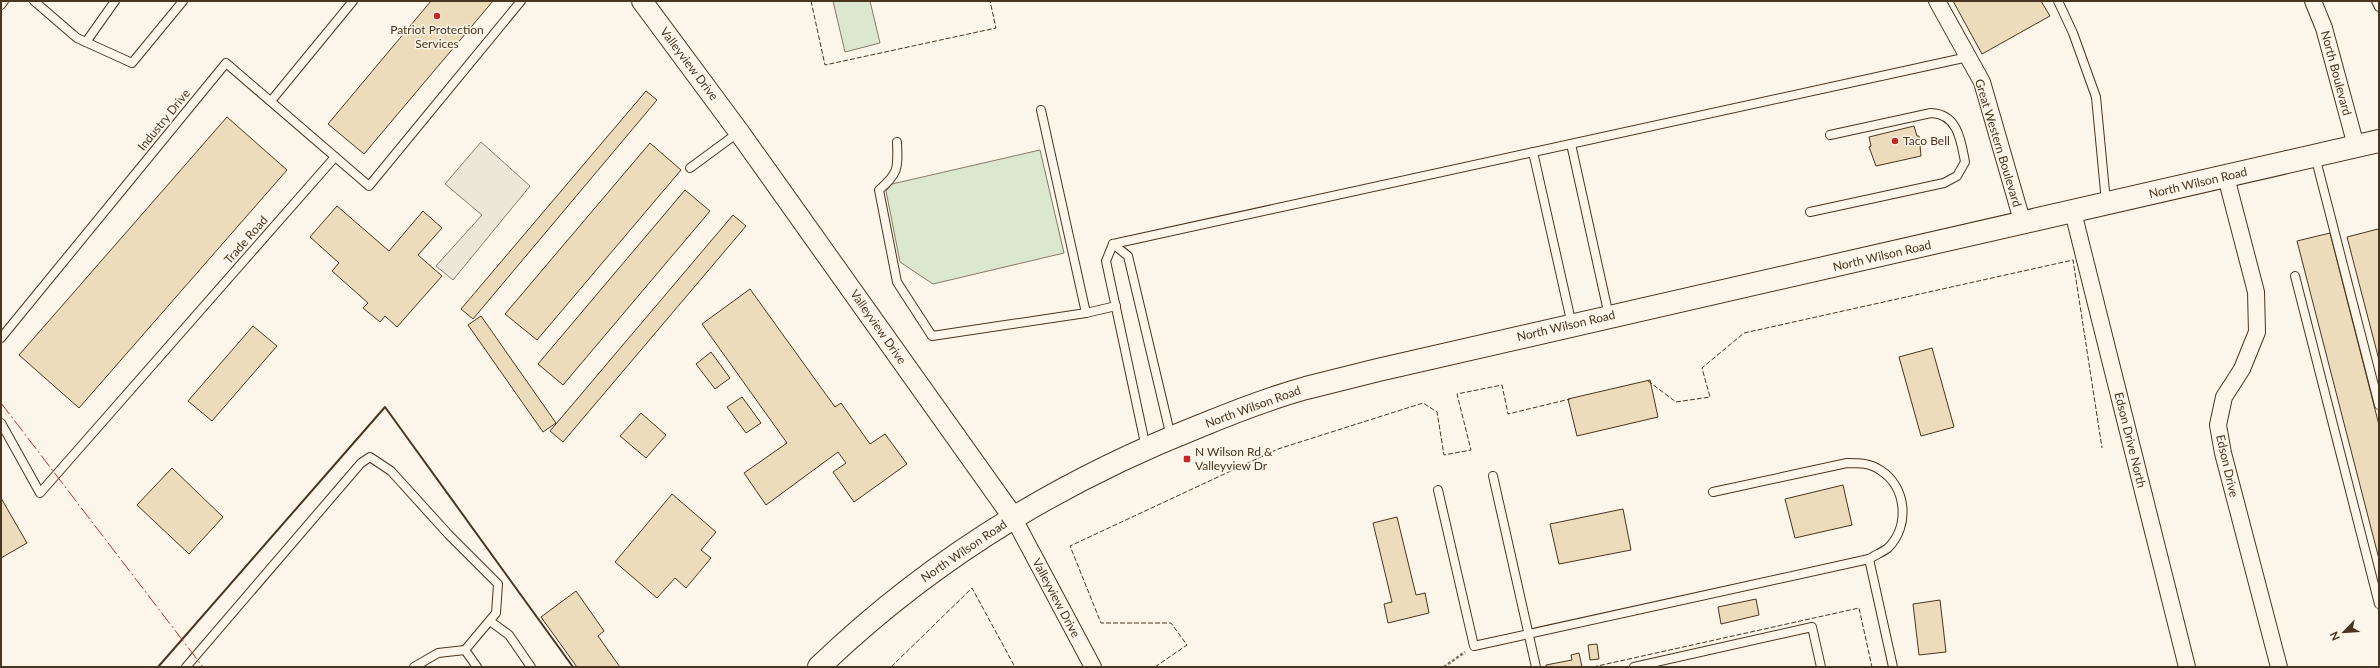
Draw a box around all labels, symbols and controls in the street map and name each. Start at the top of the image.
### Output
marker: Patriot Protection Services [432,11,442,21]
place label: Patriot Protection Services [390,22,484,51]
street label: Valleyview Drive [657,24,722,103]
street label: North Boulevard [2318,29,2355,117]
street label: Great Western Boulevard [1972,77,2025,209]
street label: Industry Drive [134,86,193,153]
place label: Taco Bell [1903,133,1950,148]
marker: Taco Bell [1890,136,1900,146]
street label: North Wilson Road [2147,164,2249,201]
street label: Trade Road [221,213,271,267]
street label: North Wilson Road [1831,237,1933,274]
street label: Valleyview Drive [847,287,910,367]
street label: North Wilson Road [1515,307,1617,344]
street label: North Wilson Road [1203,382,1303,431]
street label: Edson Drive North [2111,391,2150,489]
street label: Edson Drive [2213,433,2242,499]
place label: N Wilson Rd & Valleyview Dr [1195,444,1273,473]
marker: N Wilson Rd & Valleyview Dr [1182,454,1192,464]
street label: North Wilson Road [918,516,1010,585]
street label: Valleyview Drive [1029,556,1084,640]
north arrow [2324,612,2364,652]
text: N [2327,630,2342,643]

